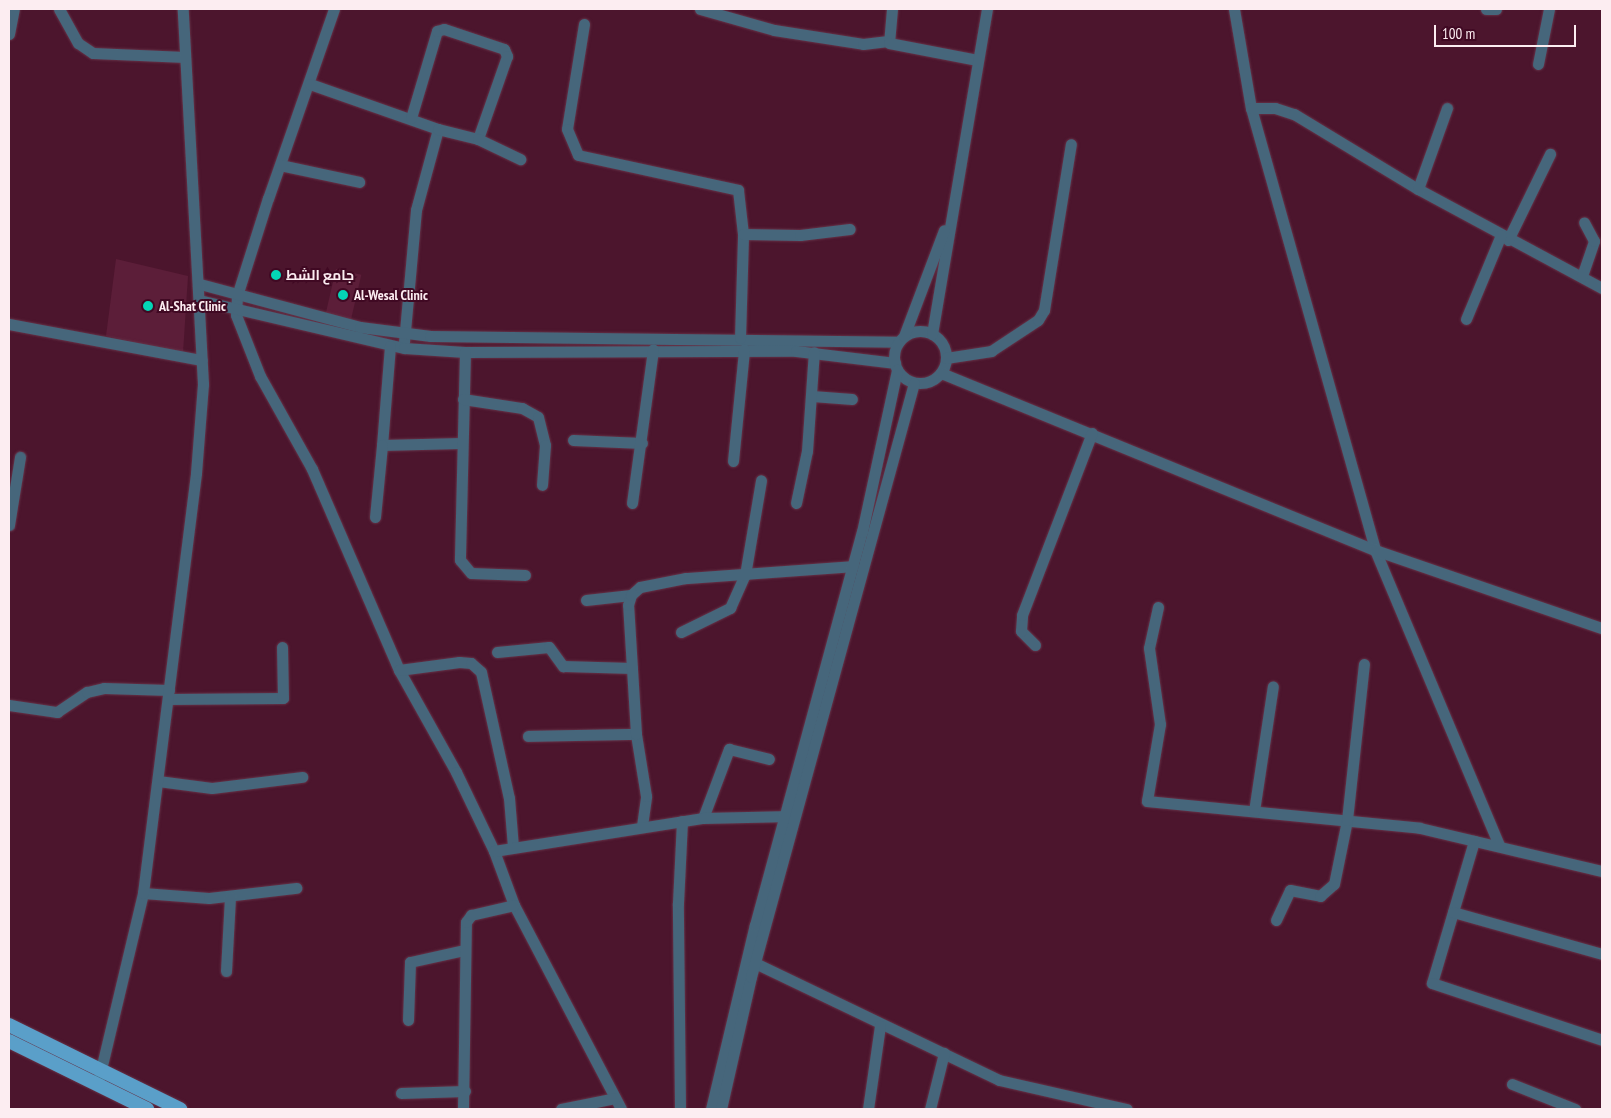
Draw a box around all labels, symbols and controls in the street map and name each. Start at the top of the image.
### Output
scale bar [1436,15,1578,47]
text: 100 m [1442,24,1475,43]
place label: جامع الشط [286,267,354,283]
marker: جامع الشط [270,269,282,281]
place label: Al-Wesal Clinic [354,287,428,303]
marker: Al-Wesal Clinic [336,288,350,302]
place label: Al-Shat Clinic [159,298,226,314]
marker: Al-Shat Clinic [141,299,155,313]

